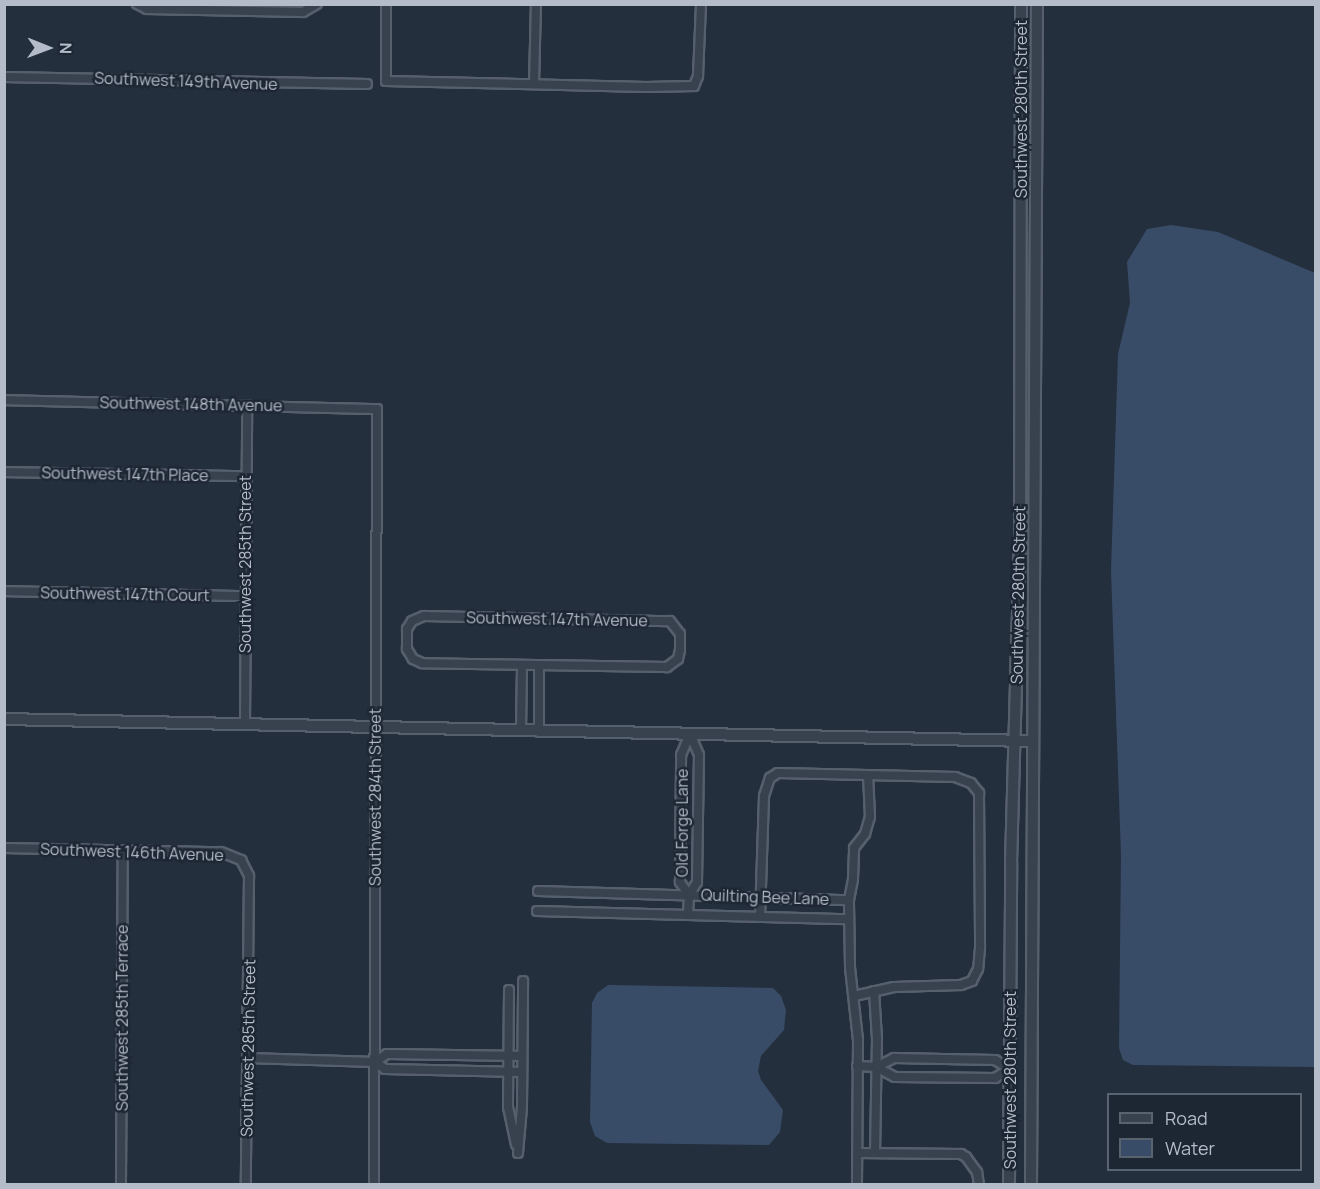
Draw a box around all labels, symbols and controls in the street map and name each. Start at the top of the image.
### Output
north arrow [18,18,78,78]
street label: Southwest 280th Street [1011,20,1031,198]
text: N [55,42,77,54]
street label: Southwest 149th Avenue [94,68,278,94]
street label: Southwest 148th Avenue [99,393,283,415]
street label: Southwest 147th Place [41,463,209,485]
street label: Southwest 285th Street [235,475,255,653]
street label: Southwest 280th Street [1007,506,1029,684]
street label: Southwest 147th Court [40,583,210,605]
street label: Southwest 147th Avenue [466,608,648,630]
street label: Southwest 284th Street [365,708,385,886]
street label: Old Forge Lane [672,769,692,877]
street label: Southwest 146th Avenue [40,839,224,865]
street label: Quilting Bee Lane [700,885,830,909]
street label: Southwest 285th Terrace [112,925,132,1111]
street label: Southwest 285th Street [237,959,259,1137]
street label: Southwest 280th Street [1000,991,1020,1169]
legend [1107,1093,1302,1171]
text: Road [1165,1106,1208,1130]
text: Water [1165,1136,1215,1160]

